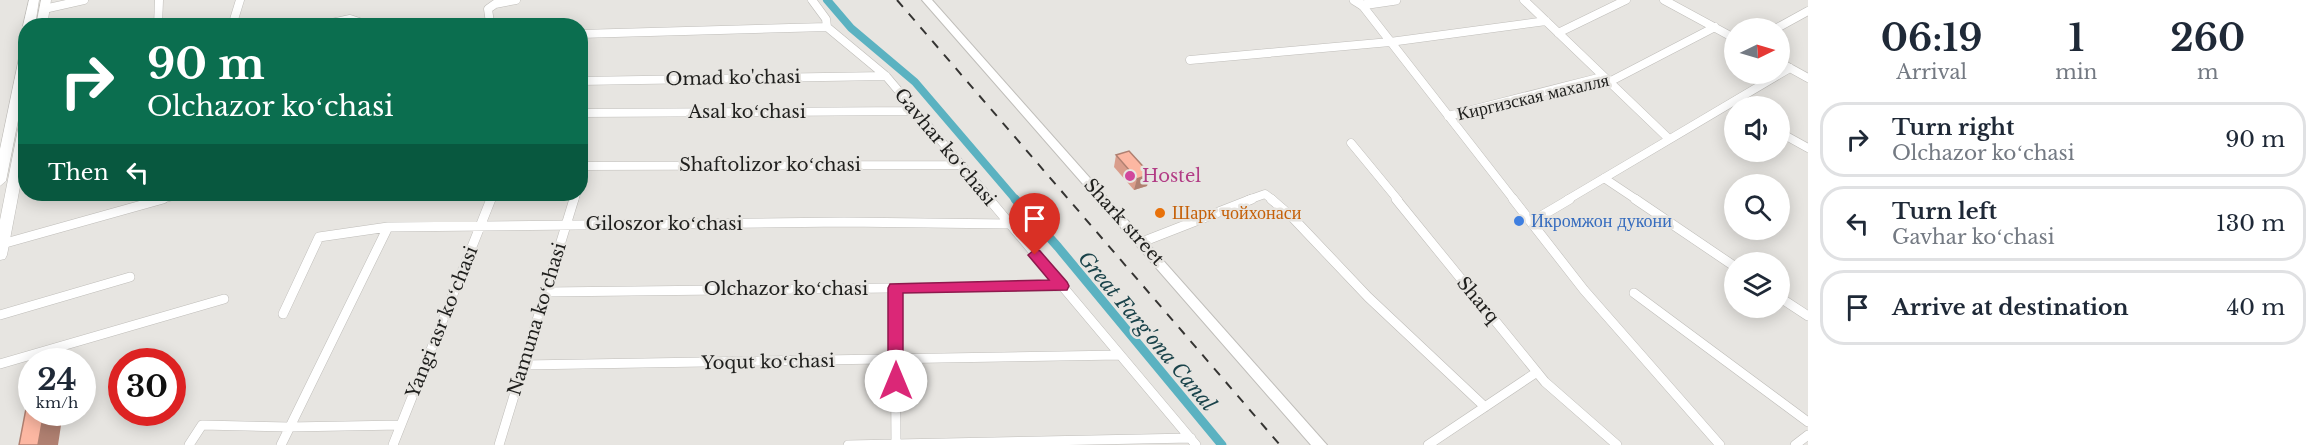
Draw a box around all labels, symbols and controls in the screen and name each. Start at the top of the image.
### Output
text: 06:19 [1881,16,1982,61]
text: 1 [2069,16,2084,61]
text: 260 [2170,16,2245,61]
north arrow [1724,18,1790,84]
map controls [1724,18,1790,318]
text: 90 m [147,38,265,90]
icon: right [48,42,126,120]
text: Arrival [1896,60,1967,84]
text: min [2055,60,2097,84]
text: m [2197,60,2218,84]
street label: Omad ko'chasi [665,66,801,90]
street label: Киргизская махалля [1455,69,1611,125]
street label: Gavhar koʻchasi [890,84,1000,210]
text: Olchazor koʻchasi [147,90,393,123]
button: sound [1724,96,1790,162]
street label: Asal koʻchasi [687,101,806,123]
text: Turn right [1892,114,2014,141]
icon: right [1841,123,1874,156]
text: 90 m [2225,126,2285,153]
text: Olchazor koʻchasi [1892,141,2075,165]
street label: Shaftolizor koʻchasi [679,154,861,176]
icon: left [121,156,154,189]
text: Then [48,159,109,186]
place label: Hostel [1142,165,1201,187]
marker: Hostel [1123,169,1137,183]
street label: Shark street [1079,174,1169,270]
button: search [1724,174,1790,240]
pin [1009,193,1060,255]
text: Turn left [1892,198,1997,225]
icon: arrive [1018,202,1051,235]
place label: Шарк чойхонаси [1172,202,1302,224]
marker: Шарк чойхонаси [1153,206,1167,220]
icon: left [1841,207,1874,240]
place label: Икромжон дукони [1531,210,1672,232]
text: 130 m [2216,210,2285,237]
street label: Giloszor koʻchasi [585,213,743,235]
marker: Икромжон дукони [1512,214,1526,228]
text: Gavhar koʻchasi [1892,225,2054,249]
street label: Namuna koʻchasi [503,240,571,398]
street label: Yangi asr koʻchasi [401,243,483,402]
water label: Great Farg'ona Canal [1073,246,1221,416]
button: layers [1724,252,1790,318]
street label: Sharq [1452,272,1504,328]
street label: Olchazor koʻchasi [704,278,868,300]
icon: arrive [1841,291,1874,324]
text: Arrive at destination [1892,294,2129,321]
text: 40 m [2227,294,2285,321]
speed limit sign: 30 [108,348,186,426]
position arrow [864,349,928,413]
street label: Yoqut koʻchasi [700,350,835,374]
text: 24 [37,361,77,398]
text: km/h [36,393,78,412]

